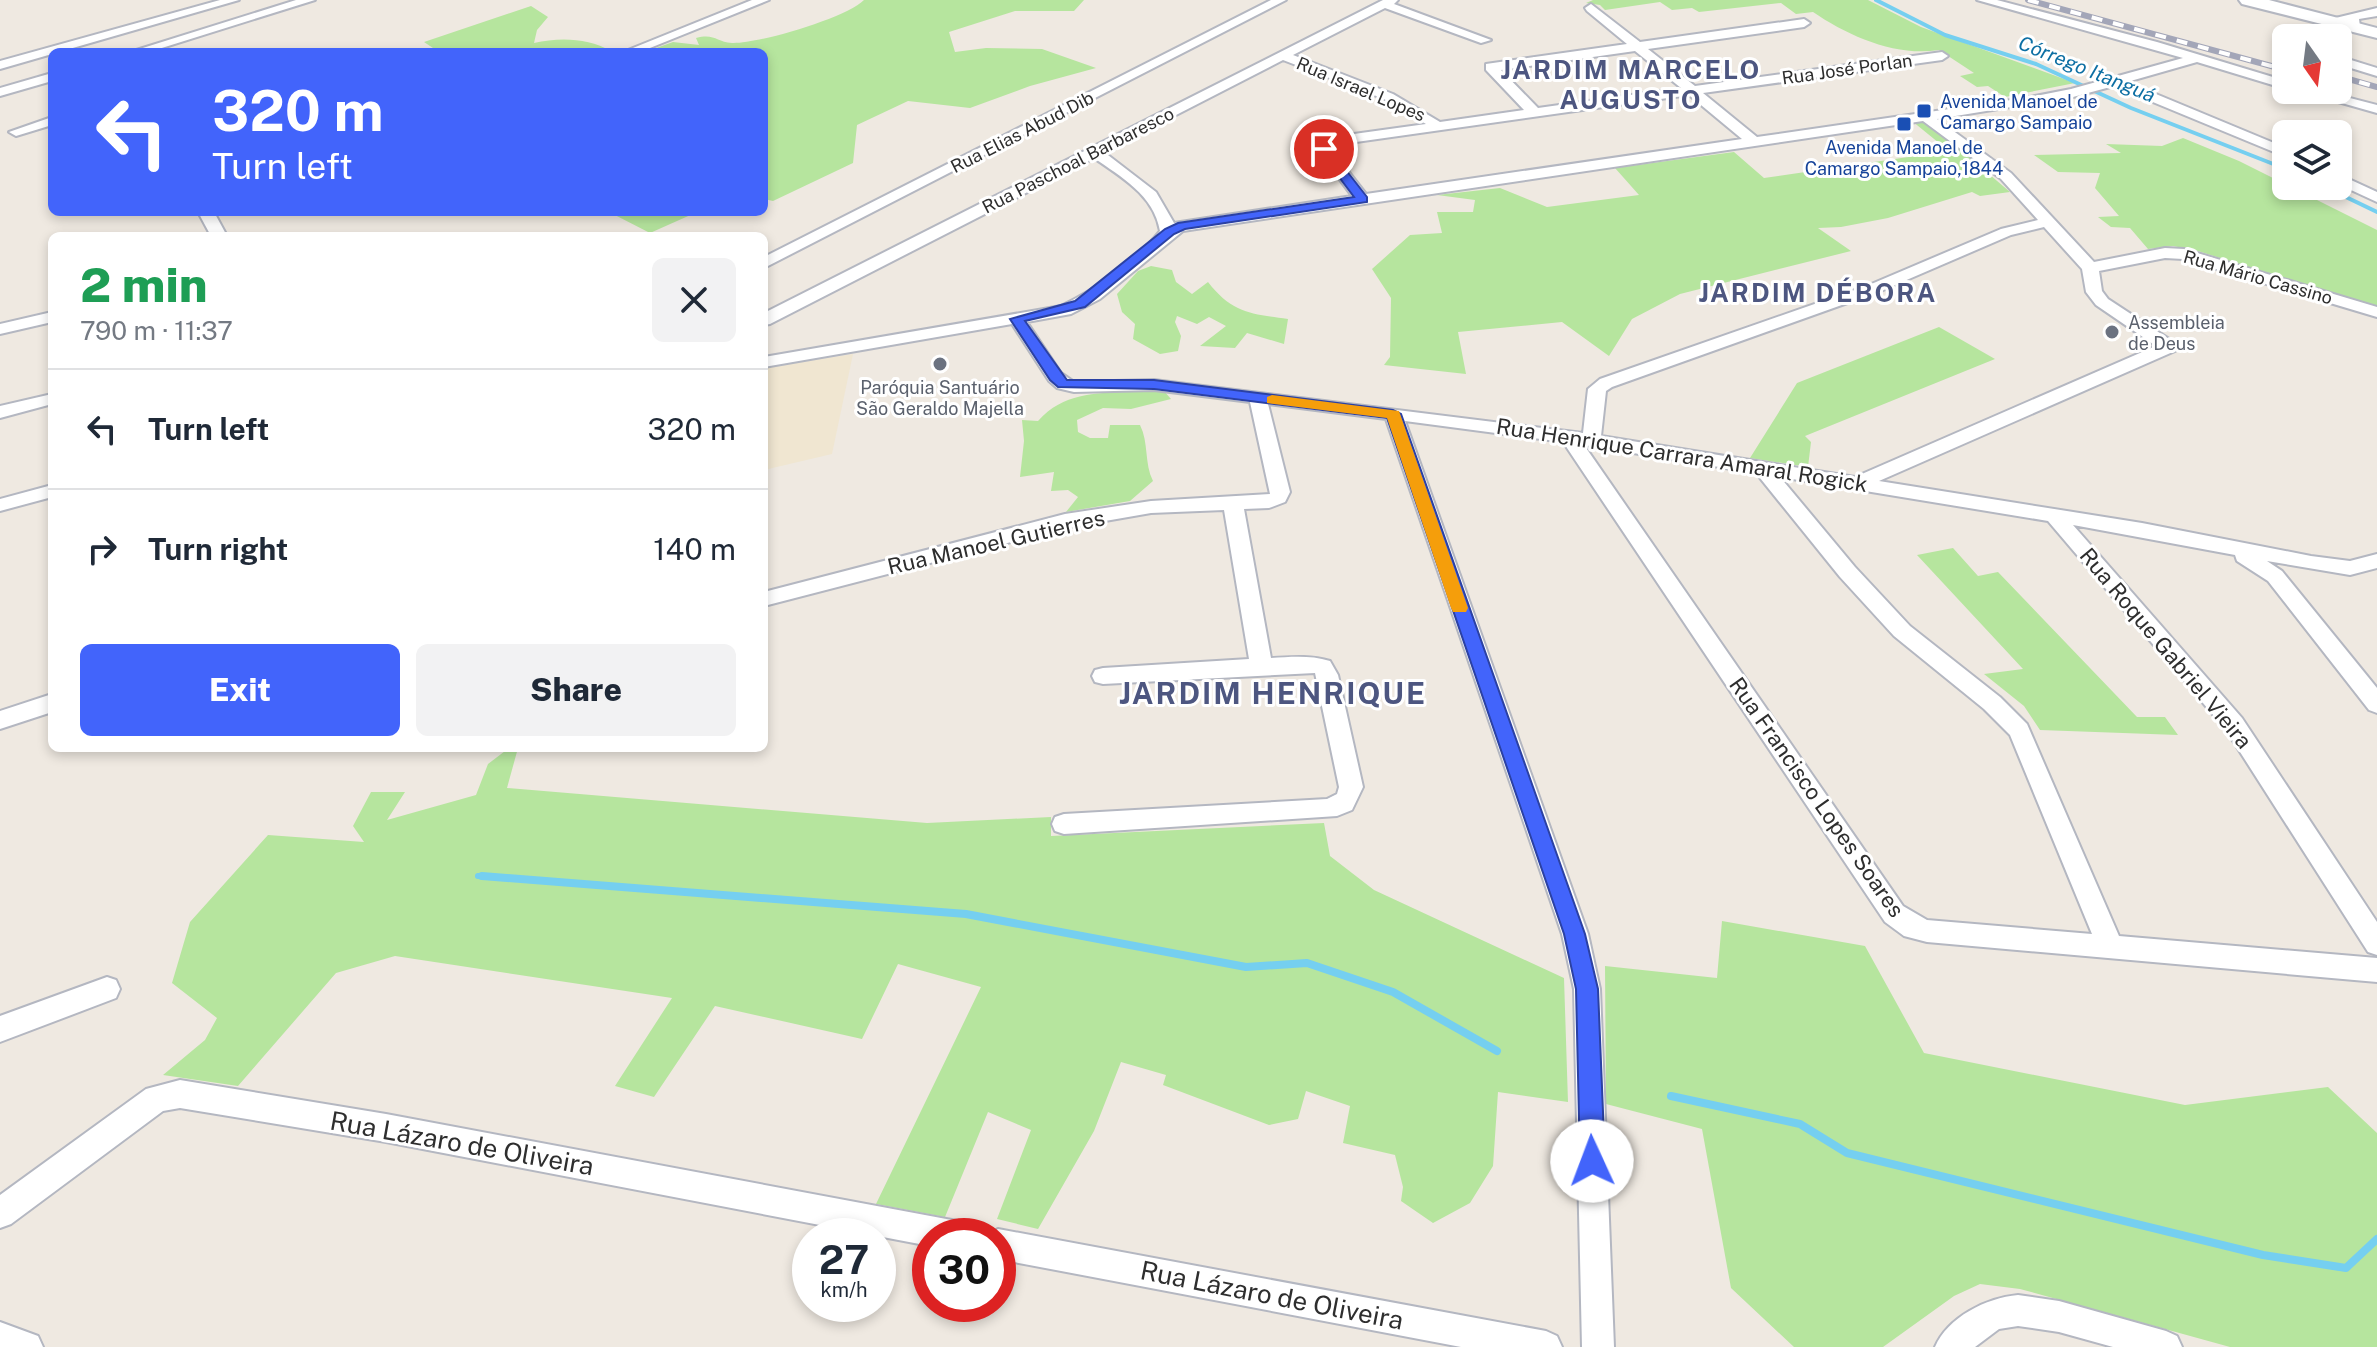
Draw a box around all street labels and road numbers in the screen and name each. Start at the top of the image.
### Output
street label: Rua José Porlan [1780,49,1914,89]
street label: Rua Israel Lopes [1293,52,1429,126]
street label: Rua Elias Abud Dib [947,87,1097,177]
street label: Rua Paschoal Barbaresco [979,102,1177,218]
street label: Rua Mário Cassino [2181,246,2335,308]
street label: Rua Henrique Carrara Amaral Rogick [1494,413,1870,497]
street label: Rua Manoel Gutierres [885,504,1107,580]
street label: Rua Roque Gabriel Vieira [2075,543,2257,753]
street label: Rua Francisco Lopes Soares [1724,672,1910,922]
street label: Rua Lázaro de Oliveira [328,1105,596,1181]
street label: Rua Lázaro de Oliveira [1138,1254,1406,1336]

